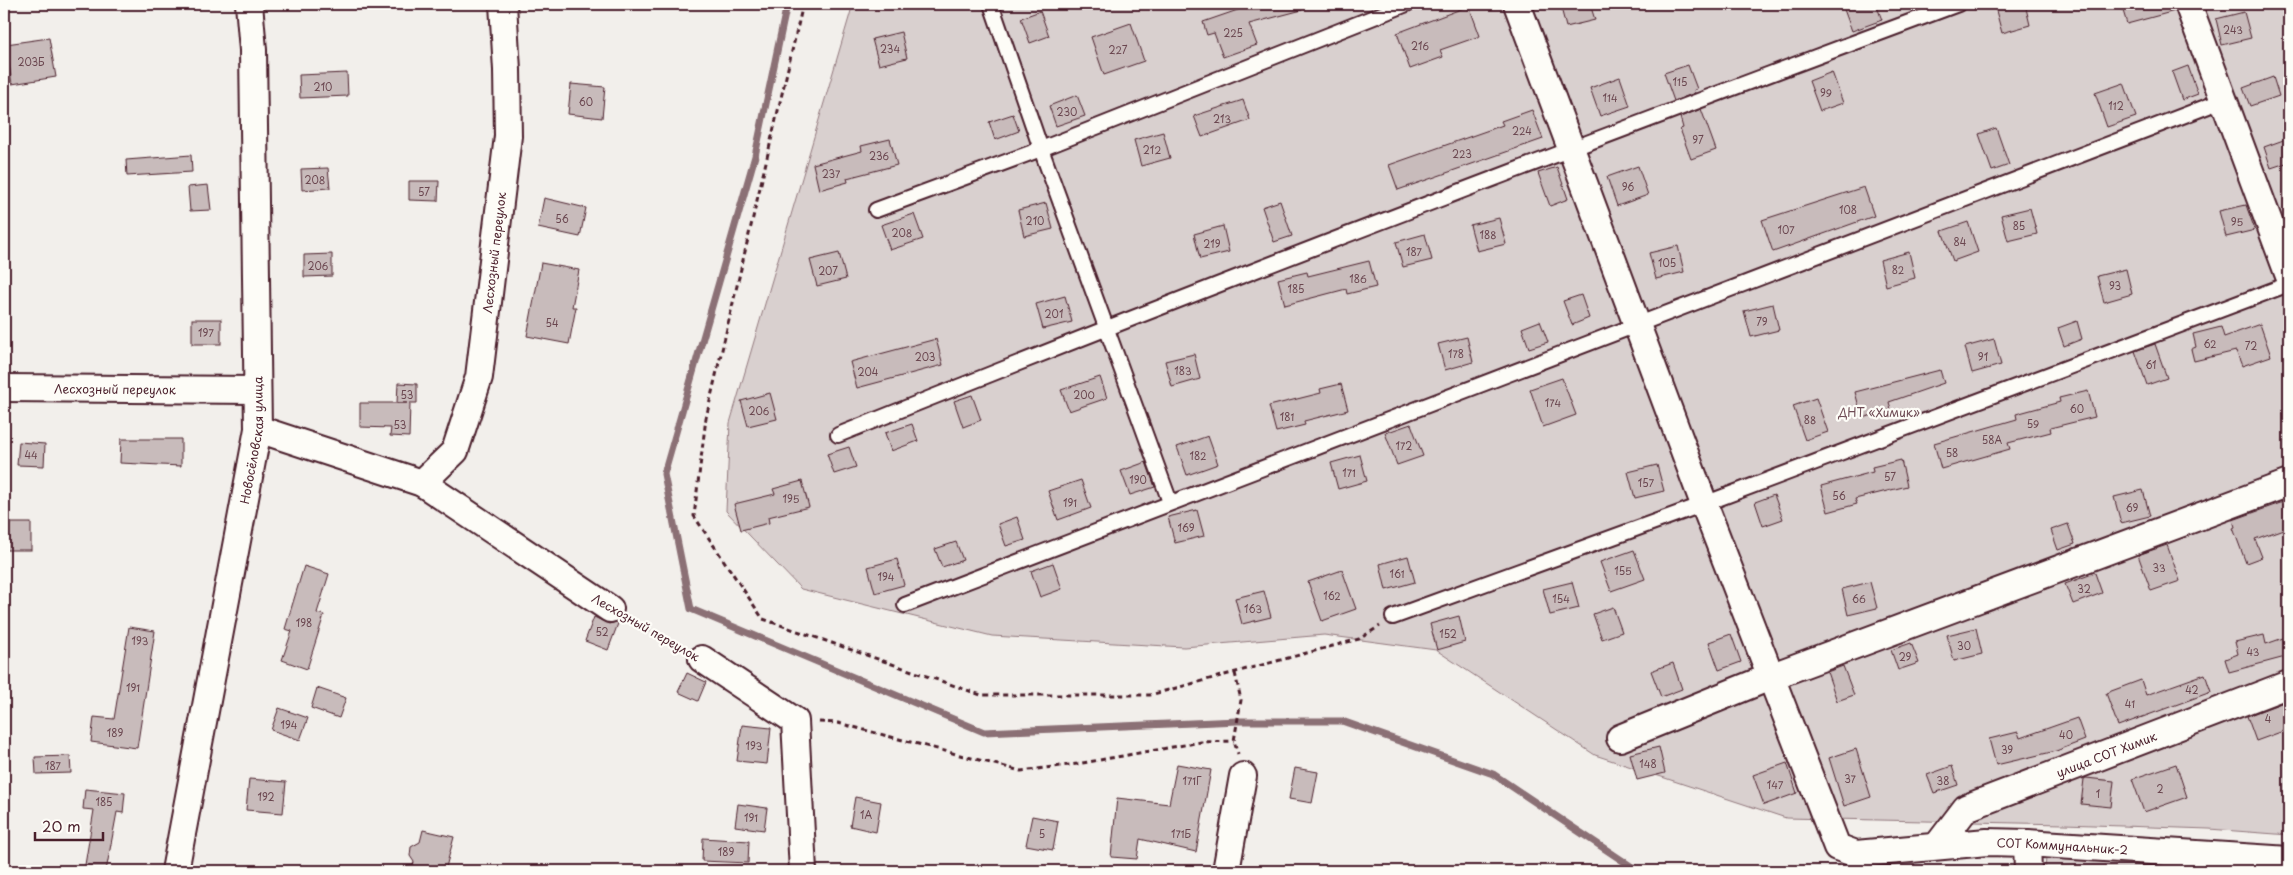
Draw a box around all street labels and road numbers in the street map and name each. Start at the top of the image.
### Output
street label: Лесхозный переулок [478,190,510,314]
street label: Новосёловская улица [235,376,267,506]
street label: Лесхозный переулок [54,379,177,398]
street label: Лесхозный переулок [589,589,704,666]
street label: улица СОТ Химик [2053,726,2160,782]
street label: СОТ Коммунальник-2 [1996,833,2129,859]

